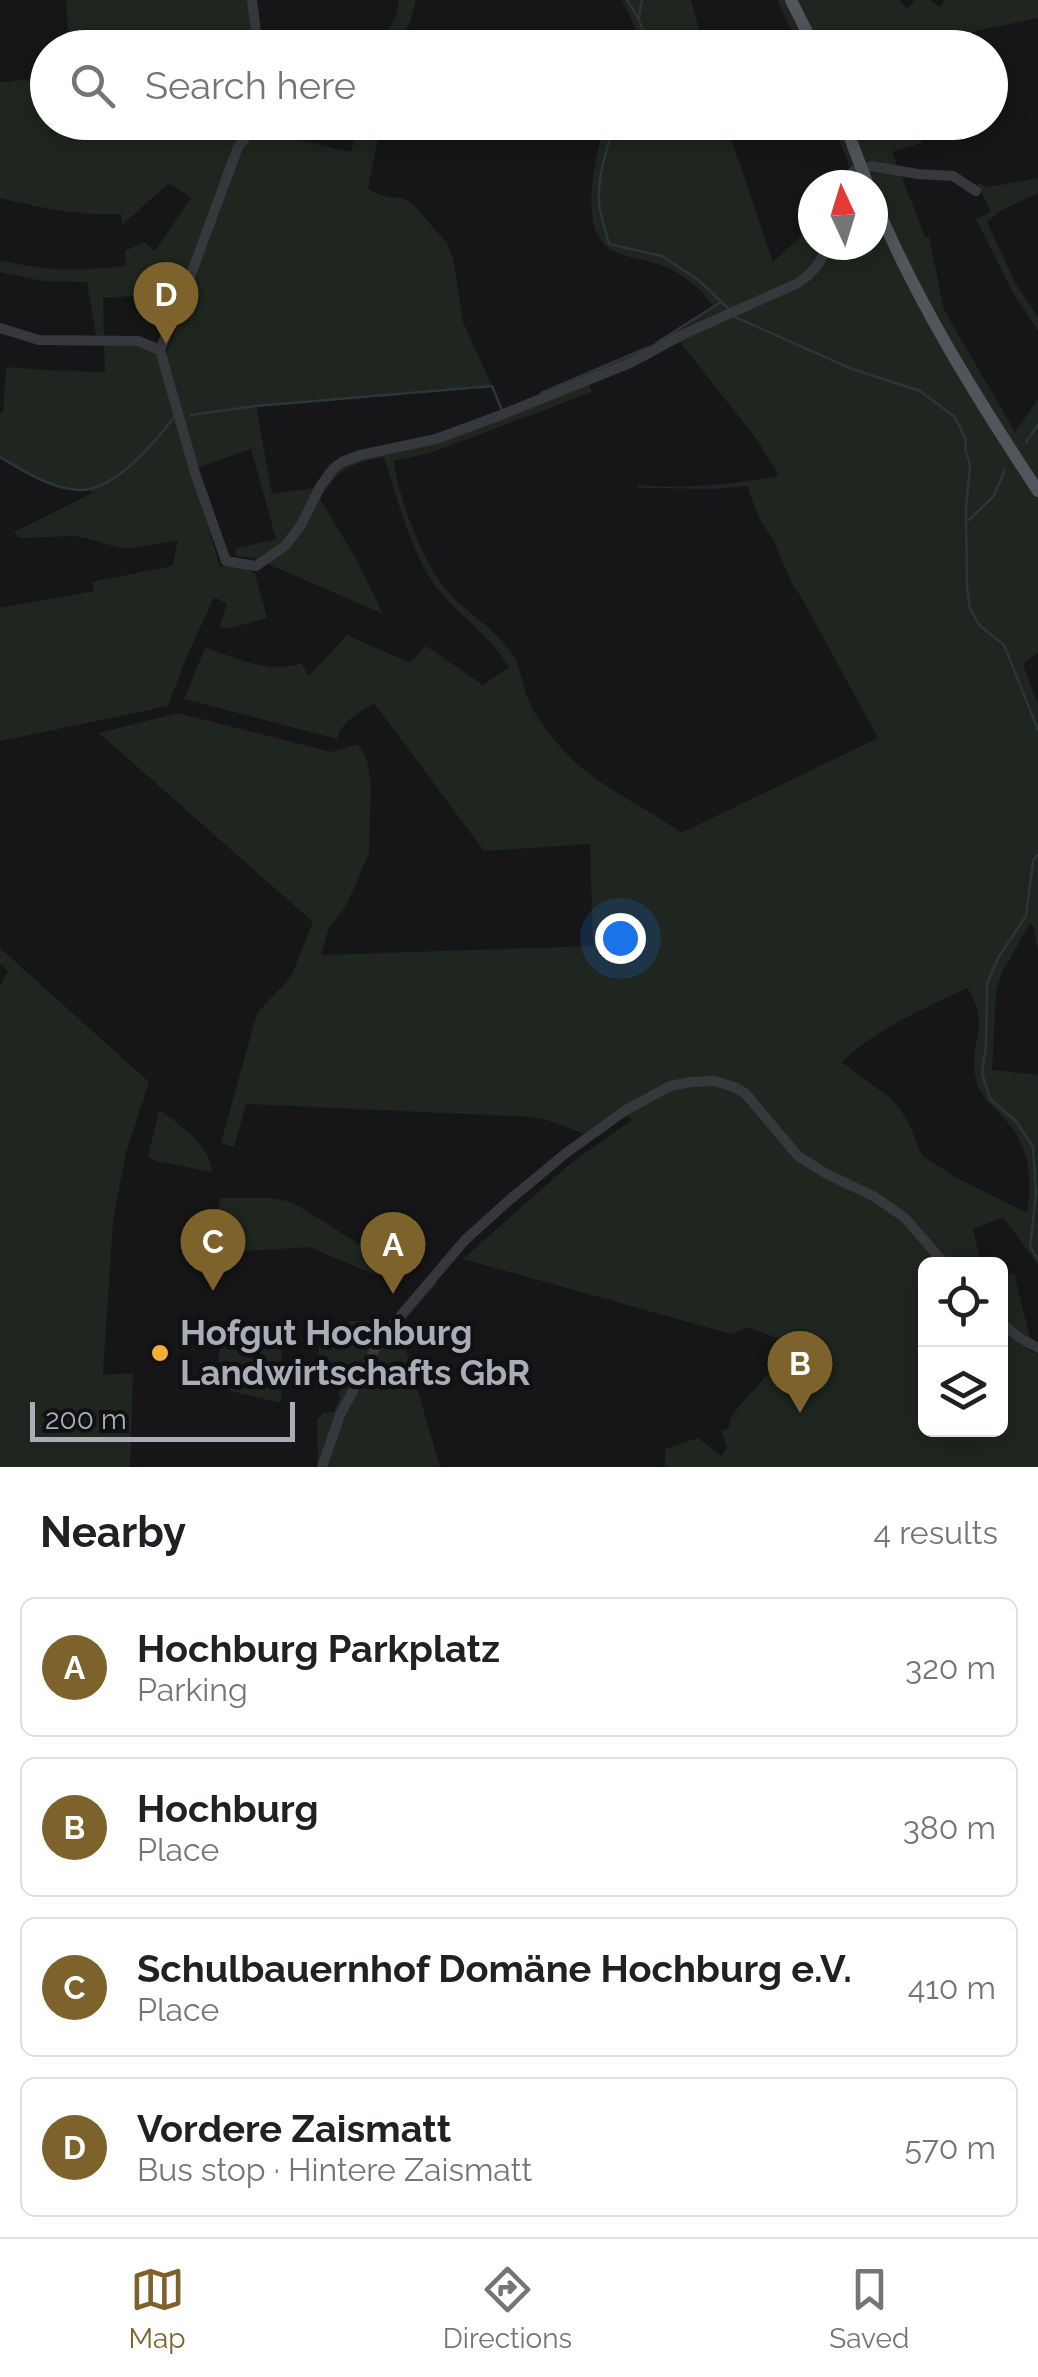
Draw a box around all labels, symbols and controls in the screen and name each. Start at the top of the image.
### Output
search box [30,30,1008,140]
icon: search [65,58,120,113]
text: Search here [145,63,356,108]
north arrow [798,170,888,260]
pin: D [134,262,198,344]
your location [595,913,646,964]
pin: C [180,1208,246,1291]
pin: A [360,1212,426,1294]
map controls [918,1257,1008,1437]
button: locate [918,1257,1008,1347]
place label: Hofgut Hochburg Landwirtschafts GbR [180,1312,530,1393]
pin: B [768,1330,832,1413]
marker: Hofgut Hochburg Landwirtschafts GbR [149,1342,171,1364]
button: layers [918,1347,1008,1437]
scale bar [30,1397,295,1442]
text: 200 m [45,1403,127,1436]
text: Nearby [40,1508,186,1557]
text: 4 results [874,1514,998,1551]
text: Hochburg Parkplatz [137,1626,500,1671]
text: A [64,1649,85,1686]
text: 320 m [905,1649,996,1686]
text: Parking [137,1671,248,1708]
text: Hochburg [137,1786,319,1831]
text: B [64,1809,85,1846]
text: 380 m [903,1809,996,1846]
text: Place [137,1831,219,1868]
text: Schulbauernhof Domäne Hochburg e.V. [137,1946,852,1991]
text: C [64,1969,85,2006]
text: 410 m [908,1969,996,2006]
text: Place [137,1991,219,2028]
text: Vordere Zaismatt [137,2106,451,2151]
text: D [63,2129,86,2166]
text: 570 m [905,2129,996,2166]
text: Bus stop · Hintere Zaismatt [137,2151,532,2188]
tab: Map [129,2262,186,2355]
tab: Directions [443,2262,572,2355]
tab: Saved [829,2262,909,2355]

